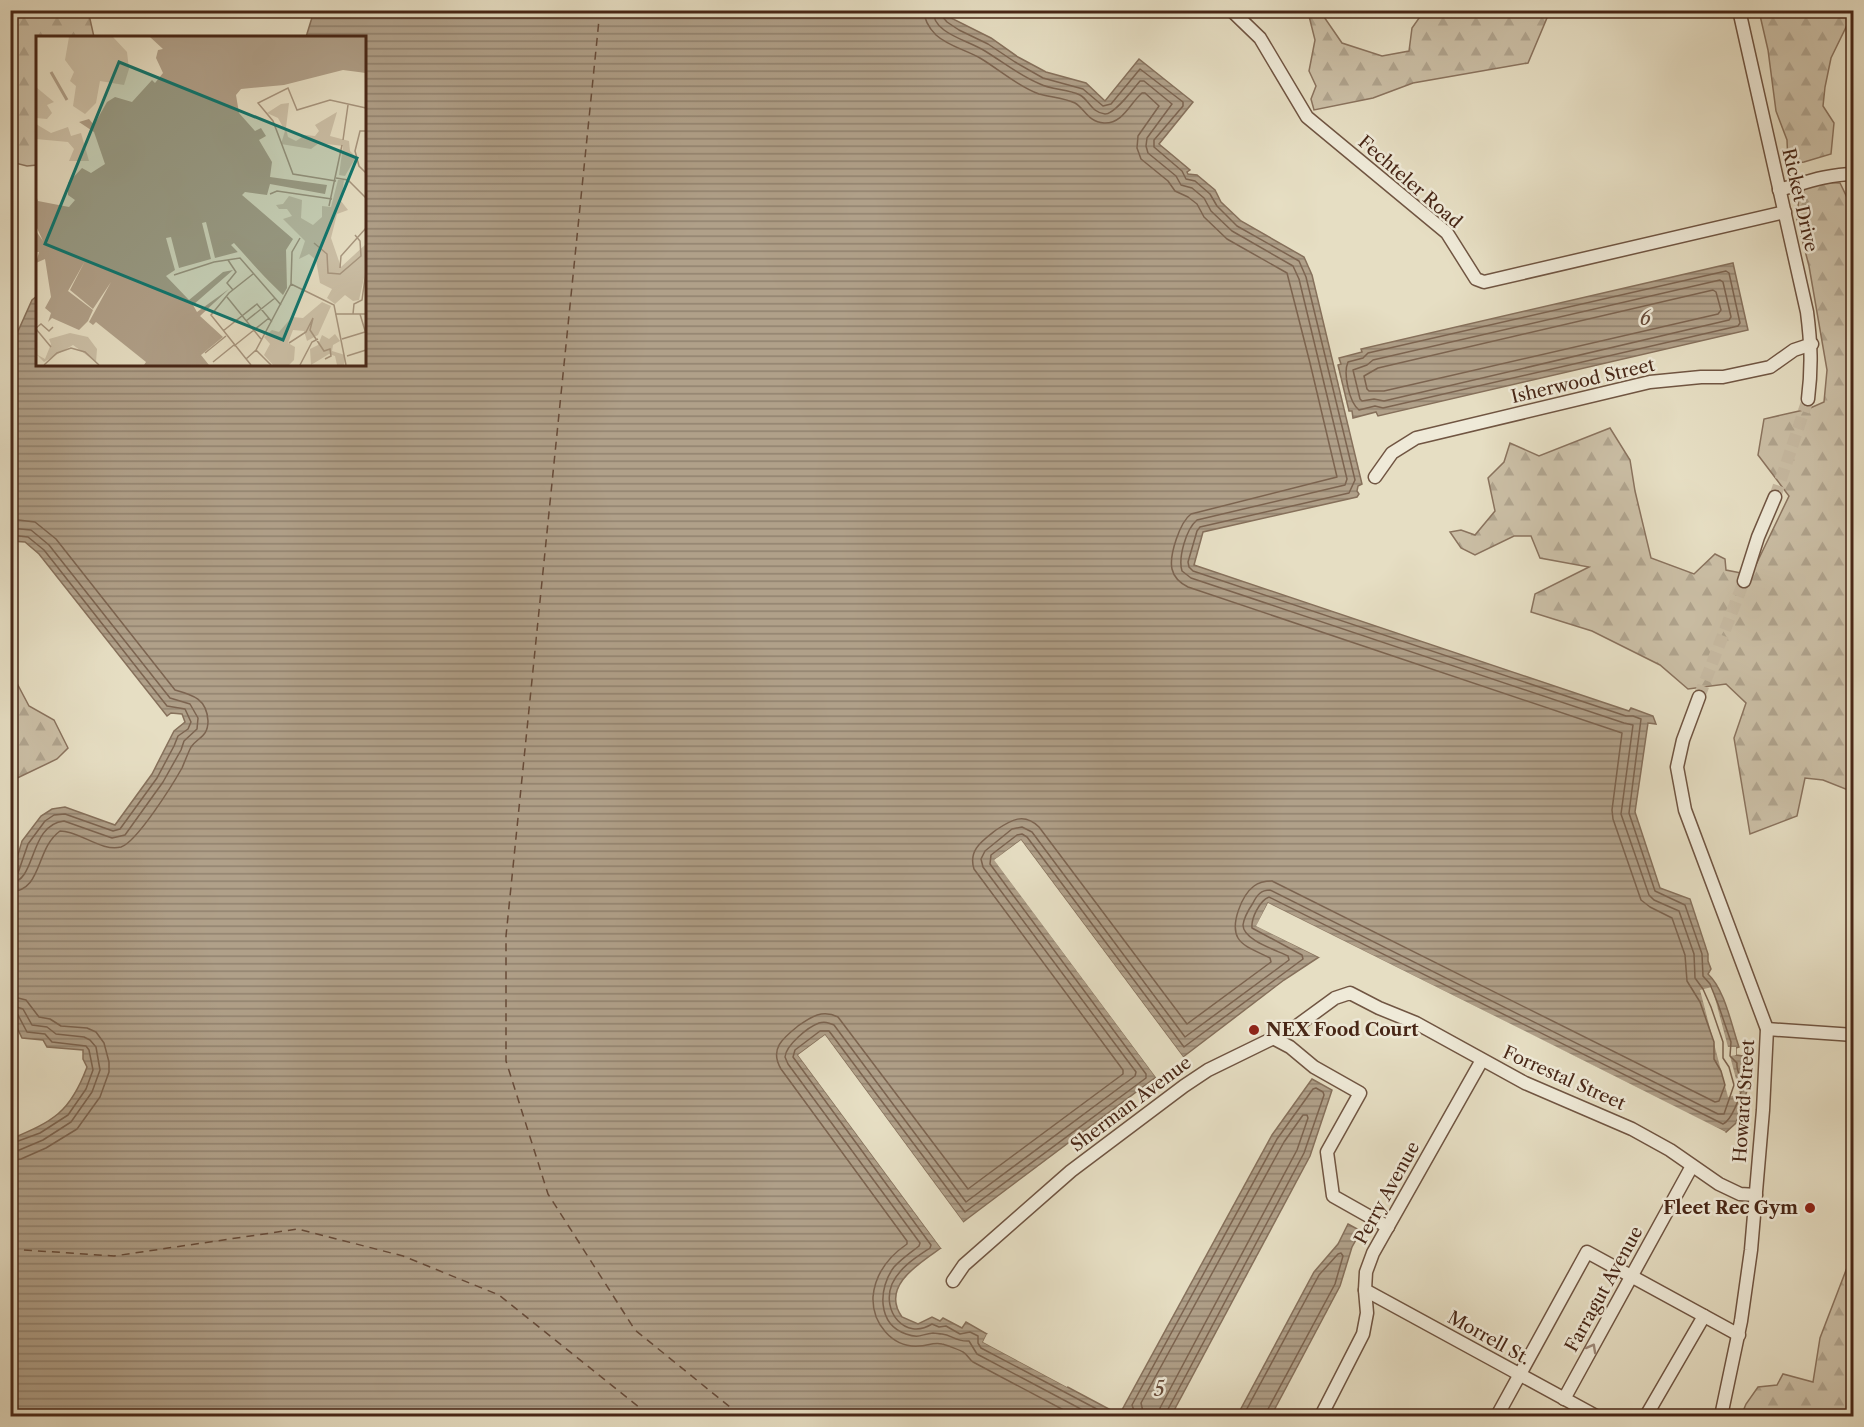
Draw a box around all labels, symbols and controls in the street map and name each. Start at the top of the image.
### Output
inset map [36,36,366,366]
street label: Fechteler Road [1354,131,1466,233]
street label: Ricket Drive [1777,146,1823,254]
water label: 6 [1639,306,1651,330]
street label: Isherwood Street [1509,354,1658,408]
place label: NEX Food Court [1266,1019,1419,1041]
marker: NEX Food Court [1247,1023,1261,1037]
street label: Howard Street [1729,1038,1759,1163]
street label: Forrestal Street [1499,1041,1629,1115]
street label: Sherman Avenue [1066,1051,1196,1157]
street label: Perry Avenue [1350,1138,1424,1248]
place label: Fleet Rec Gym [1663,1197,1798,1219]
marker: Fleet Rec Gym [1803,1201,1817,1215]
street label: Farragut Avenue [1560,1222,1648,1356]
street label: Morrell St. [1444,1306,1534,1370]
one-way arrow [1585,1343,1596,1354]
water label: 5 [1154,1377,1166,1401]

